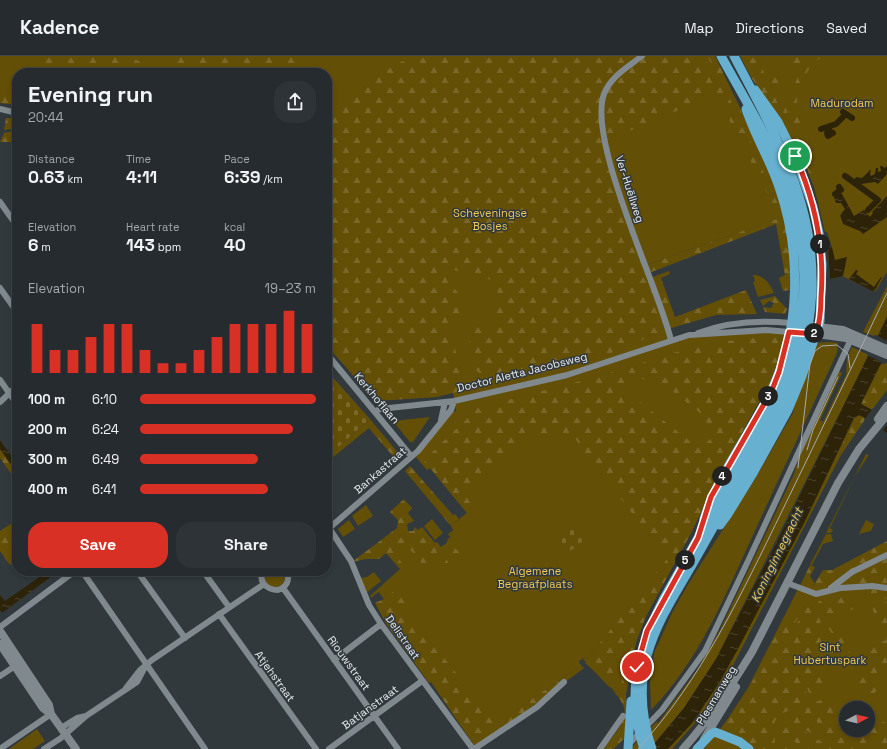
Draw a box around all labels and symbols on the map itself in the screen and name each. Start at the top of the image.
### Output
park label: Madurodam [810,96,874,110]
pin [778,139,812,173]
street label: Ver-Huëllweg [613,154,647,224]
park label: Scheveningse Bosjes [453,206,527,233]
pin: 1 [810,234,830,254]
pin: 2 [804,323,824,343]
street label: Doctor Aletta Jacobsweg [455,349,589,395]
street label: Kerkhoflaan [351,369,403,427]
pin: 3 [758,386,778,406]
street label: Bankastraat [351,444,409,496]
pin: 4 [712,466,732,486]
water label: Koninginnegracht [747,504,807,605]
pin: 5 [675,550,695,570]
park label: Algemene Begraafplaats [498,564,573,591]
street label: Delistraat [383,612,423,662]
street label: Riouwstraat [325,633,373,693]
park label: Sint Hubertuspark [794,640,866,667]
street label: Atjehstraat [252,648,298,704]
pin [620,650,654,684]
street label: Plesmanweg [693,663,739,727]
street label: Batjanstraat [339,682,401,732]
north arrow [839,701,875,737]

